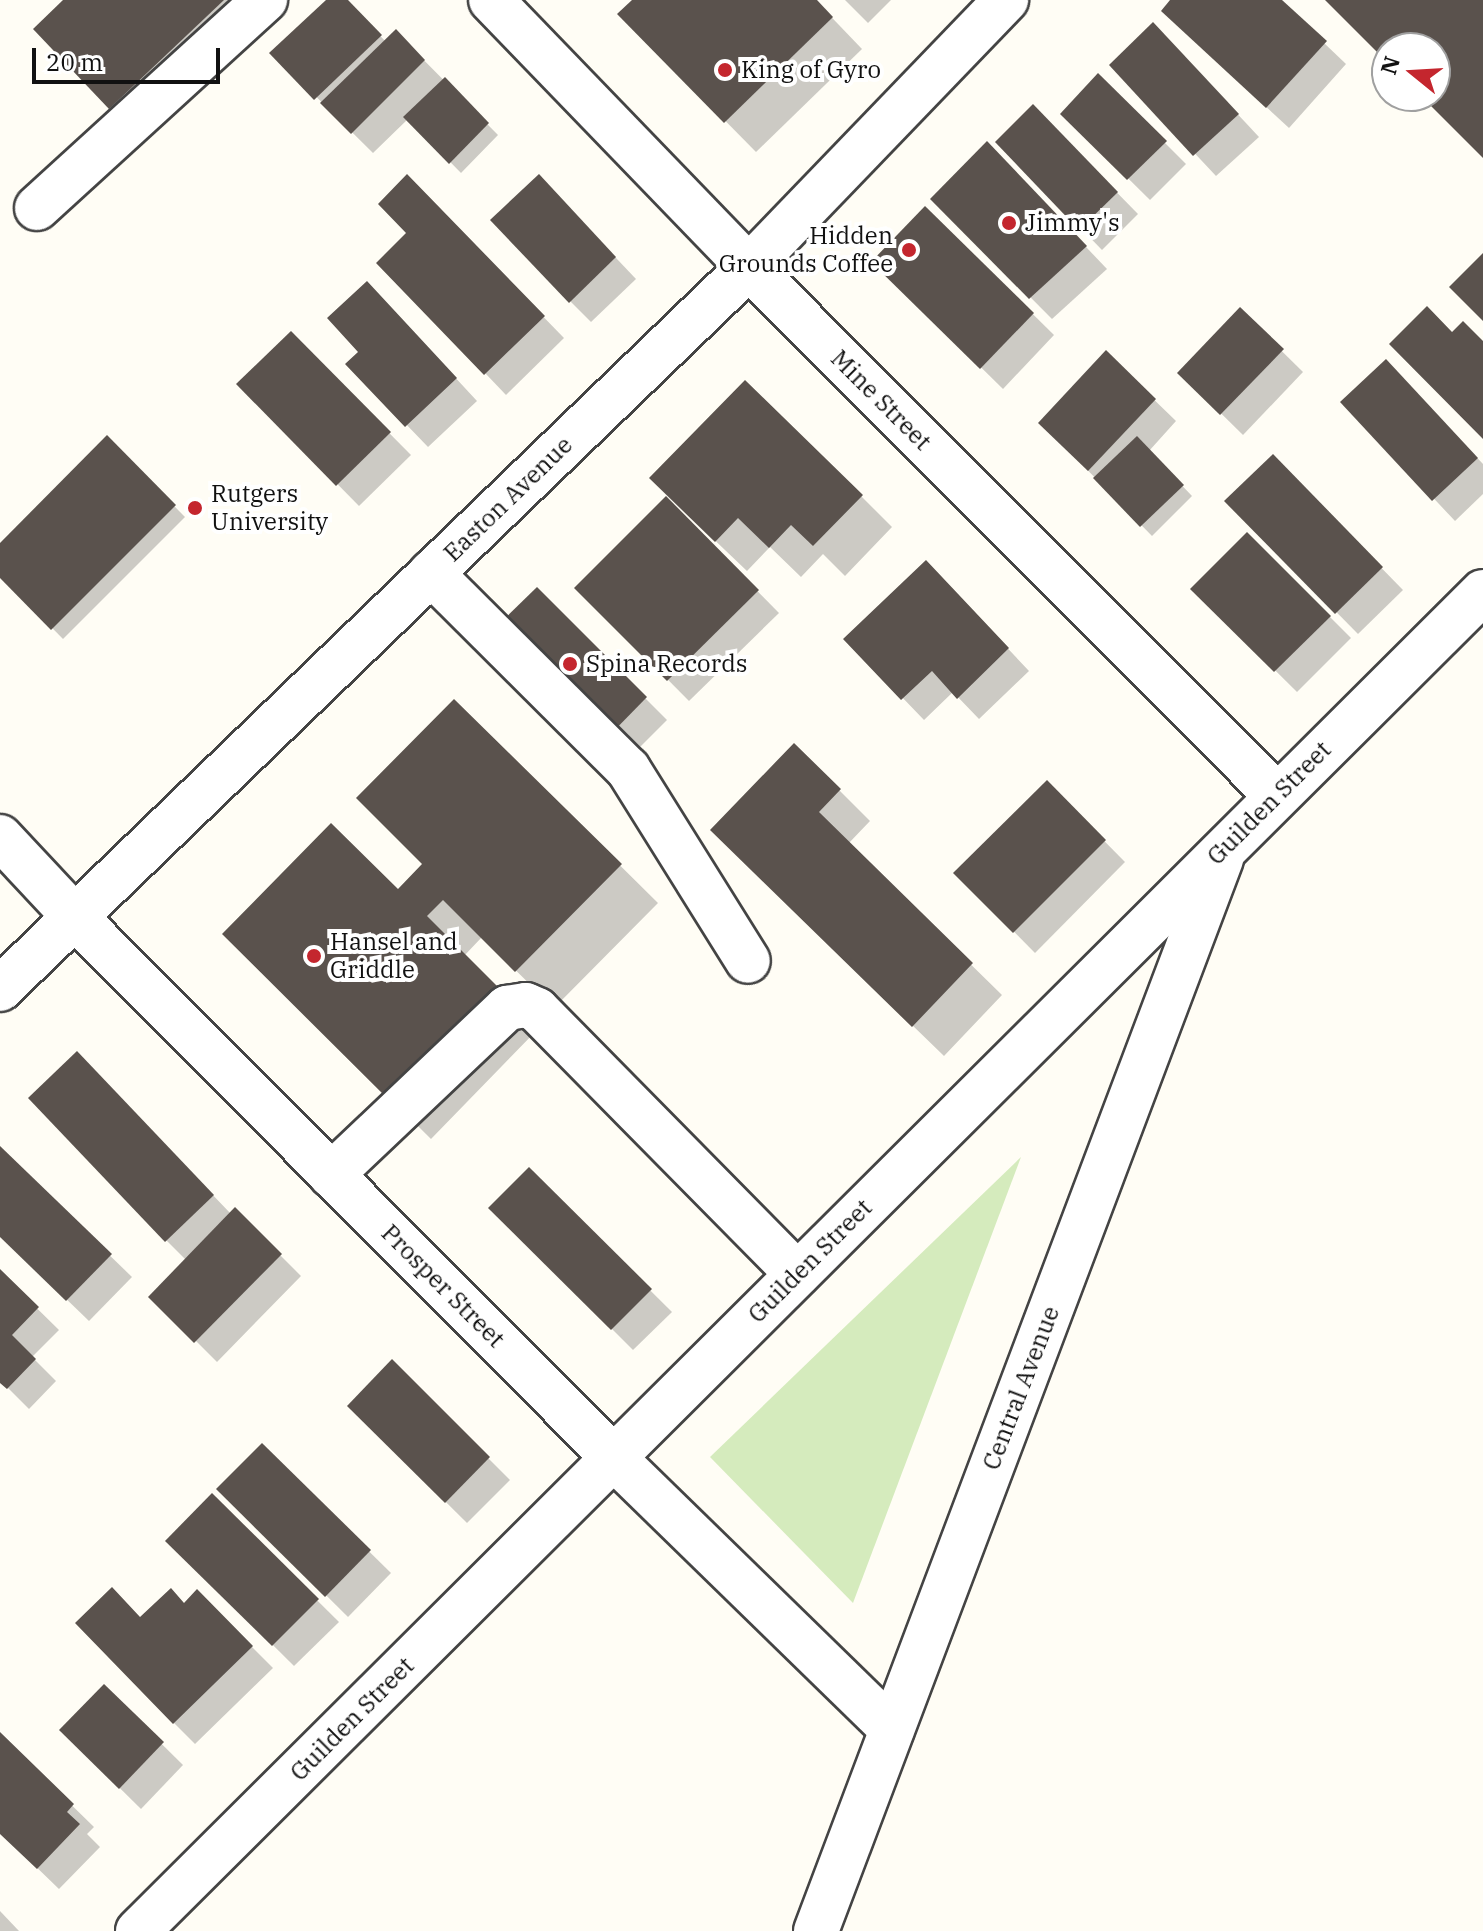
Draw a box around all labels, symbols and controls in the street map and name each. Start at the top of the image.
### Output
scale bar [36,32,224,82]
north arrow [1371,32,1451,112]
text: 20 m [46,46,103,78]
text: N [1373,52,1406,78]
place label: King of Gyro [741,56,881,84]
marker: King of Gyro [716,61,734,79]
place label: Jimmy's [1025,209,1120,237]
marker: Jimmy's [1000,214,1018,232]
place label: Hidden Grounds Coffee [719,222,893,278]
marker: Hidden Grounds Coffee [900,241,918,259]
street label: Mine Street [825,344,937,456]
street label: Easton Avenue [438,431,578,567]
place label: Rutgers University [211,480,328,536]
marker: Rutgers University [186,499,204,517]
place label: Spina Records [586,650,748,678]
marker: Spina Records [561,655,579,673]
street label: Guilden Street [1201,735,1337,871]
place label: Hansel and Griddle [330,928,458,984]
marker: Hansel and Griddle [305,947,323,965]
street label: Guilden Street [742,1193,878,1329]
street label: Prosper Street [376,1219,510,1353]
street label: Central Avenue [977,1302,1065,1474]
street label: Guilden Street [284,1651,420,1787]

